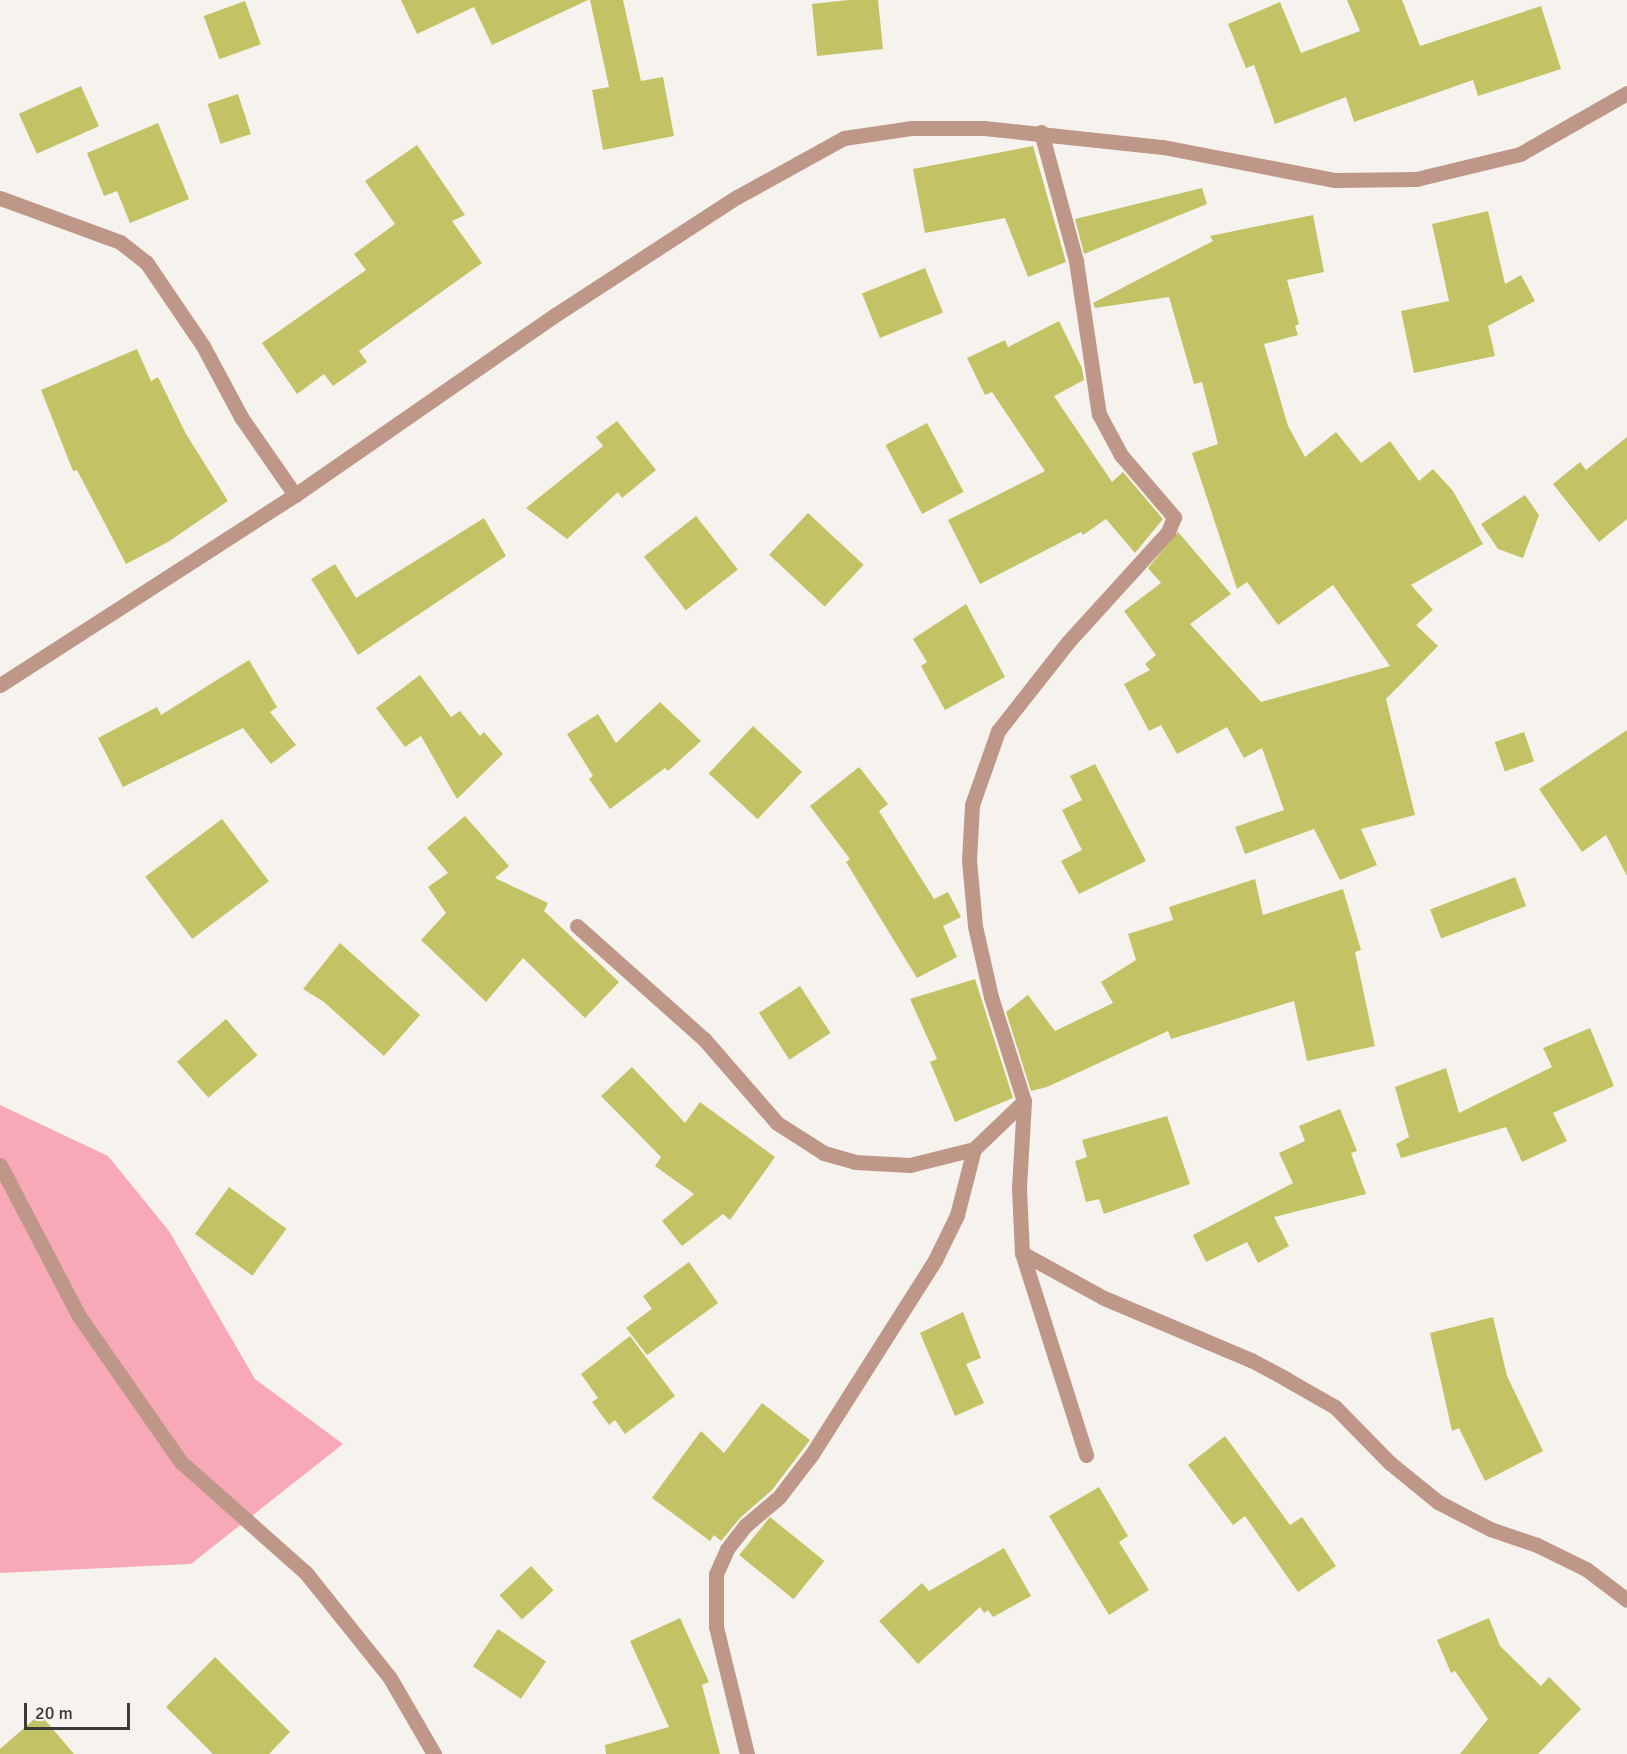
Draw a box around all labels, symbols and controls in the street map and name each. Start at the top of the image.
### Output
scale bar [27,1691,134,1729]
text: 20 m [35,1702,73,1724]

